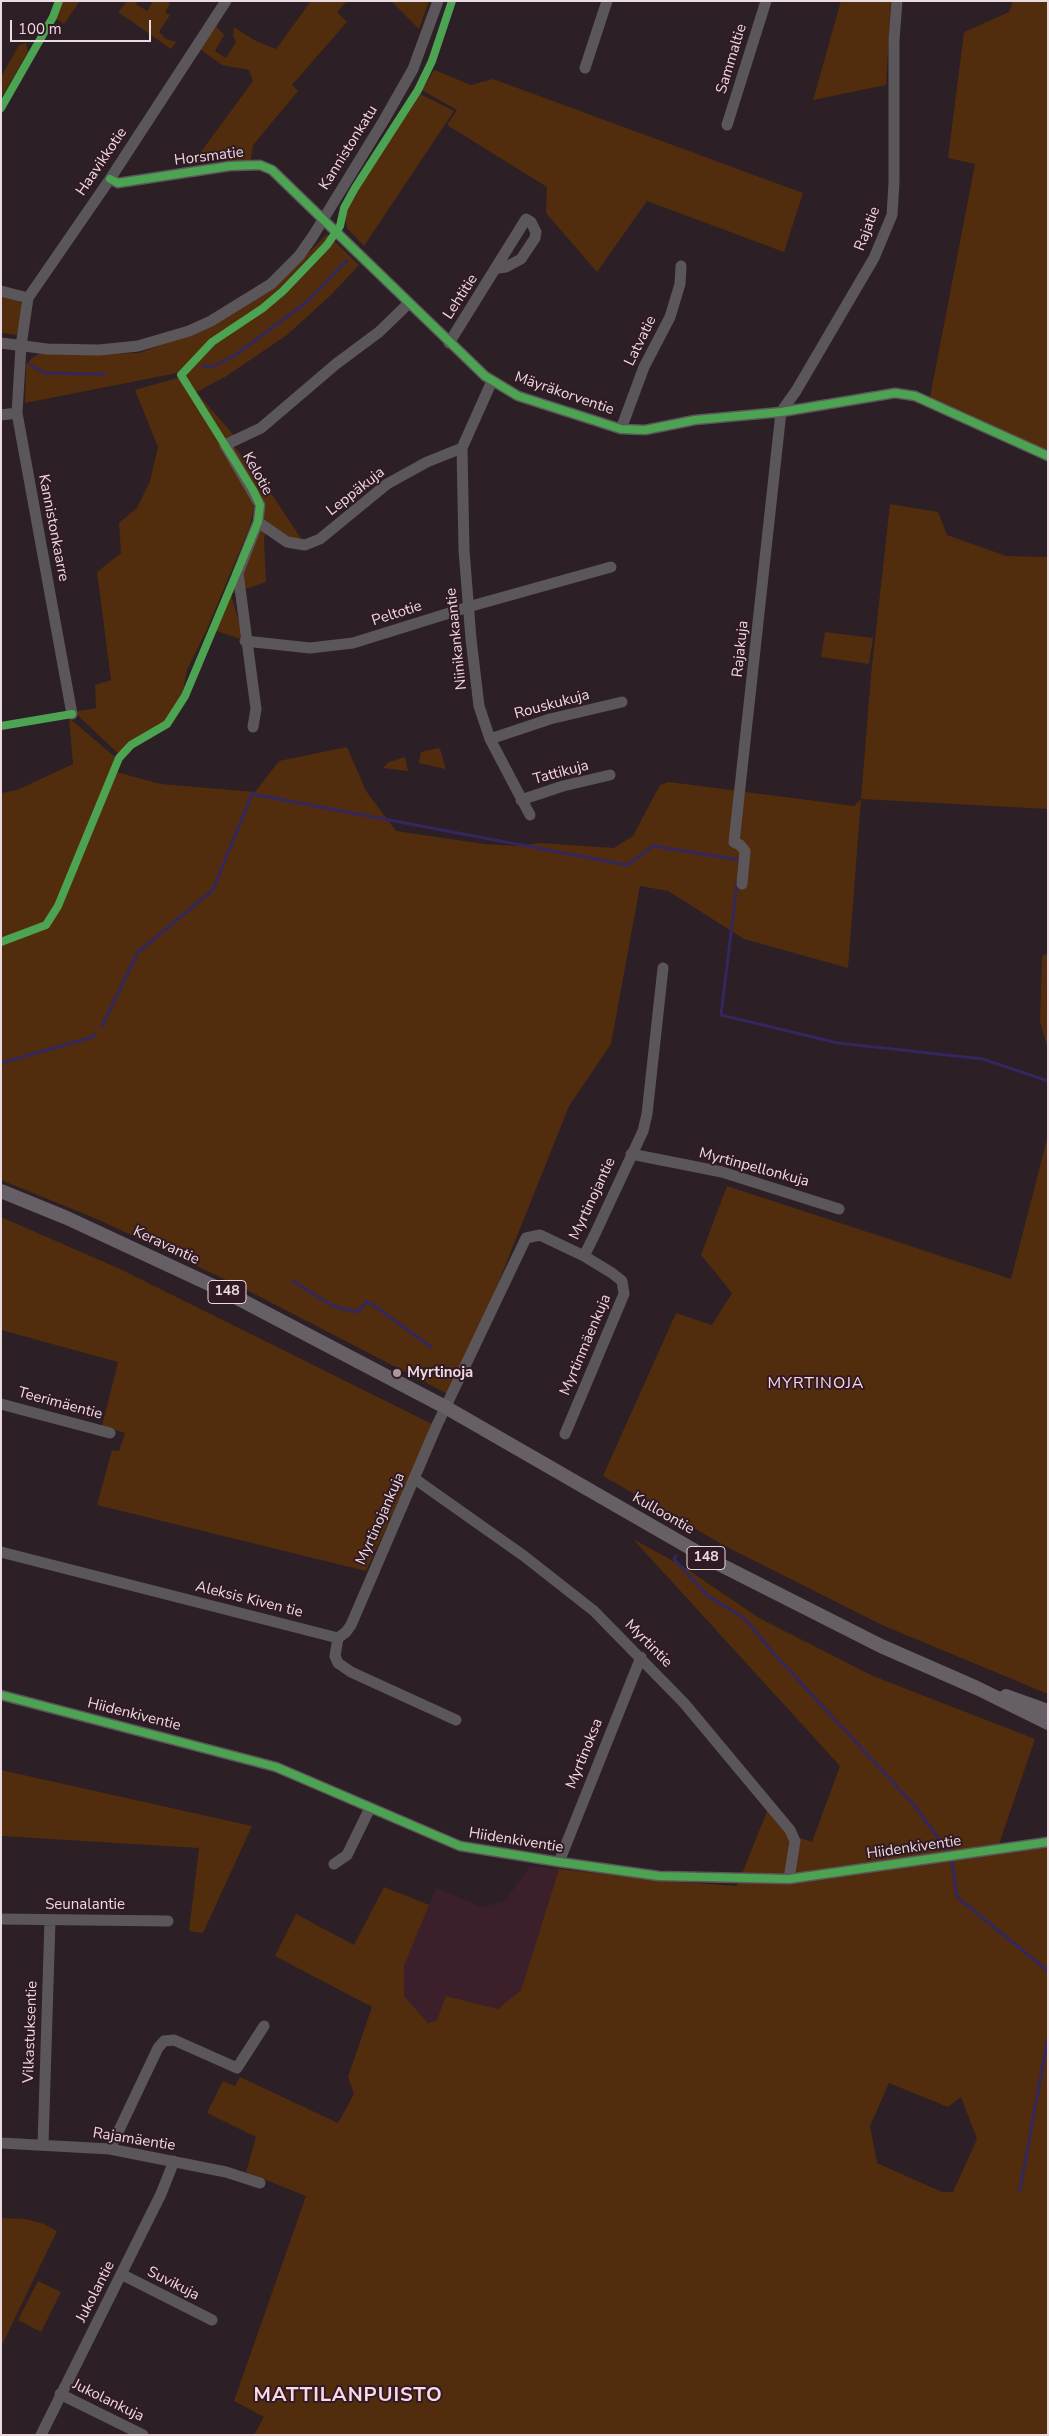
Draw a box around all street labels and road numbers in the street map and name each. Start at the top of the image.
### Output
street label: Sammaltie [713,22,751,96]
street label: Kannistonkatu [316,102,382,194]
street label: Haavikkotie [73,125,131,199]
street label: Horsmatie [173,144,245,170]
street label: Rajatie [851,204,885,254]
street label: Lehtitie [440,271,482,323]
street label: Latvatie [621,313,661,369]
street label: Mäyräkorventie [512,369,616,419]
street label: Kelotie [238,449,276,499]
street label: Leppäkuja [323,464,389,520]
street label: Kannistonkaarre [34,473,72,583]
street label: Niinikankaantie [443,587,471,691]
street label: Peltotie [370,597,424,631]
street label: Rajakuja [729,620,753,678]
street label: Rouskukuja [512,686,592,724]
street label: Tattikuja [531,757,591,789]
street label: Myrtinpellonkuja [697,1145,811,1191]
street label: Myrtinojantie [566,1155,620,1243]
street label: Keravantie [130,1223,202,1269]
road number: 148 [208,1280,246,1304]
street label: Myrtinmäenkuja [557,1292,615,1398]
street label: Teerimäentie [16,1384,104,1424]
street label: Myrtinojankuja [353,1470,409,1568]
street label: Kulloontie [629,1489,697,1539]
road number: 148 [687,1546,725,1570]
street label: Aleksis Kiven tie [193,1578,305,1622]
street label: Myrtintie [620,1616,676,1672]
street label: Hiidenkiventie [86,1695,182,1735]
street label: Myrtinoksa [563,1716,607,1792]
street label: Hiidenkiventie [467,1825,565,1857]
street label: Hiidenkiventie [865,1832,963,1864]
street label: Seunalantie [45,1896,125,1914]
street label: Vilkastuksentie [20,1981,42,2083]
street label: Rajamäentie [91,2125,177,2155]
street label: Jukolantie [73,2258,119,2326]
street label: Suvikuja [144,2263,202,2305]
street label: Jukolankuja [69,2376,147,2426]

